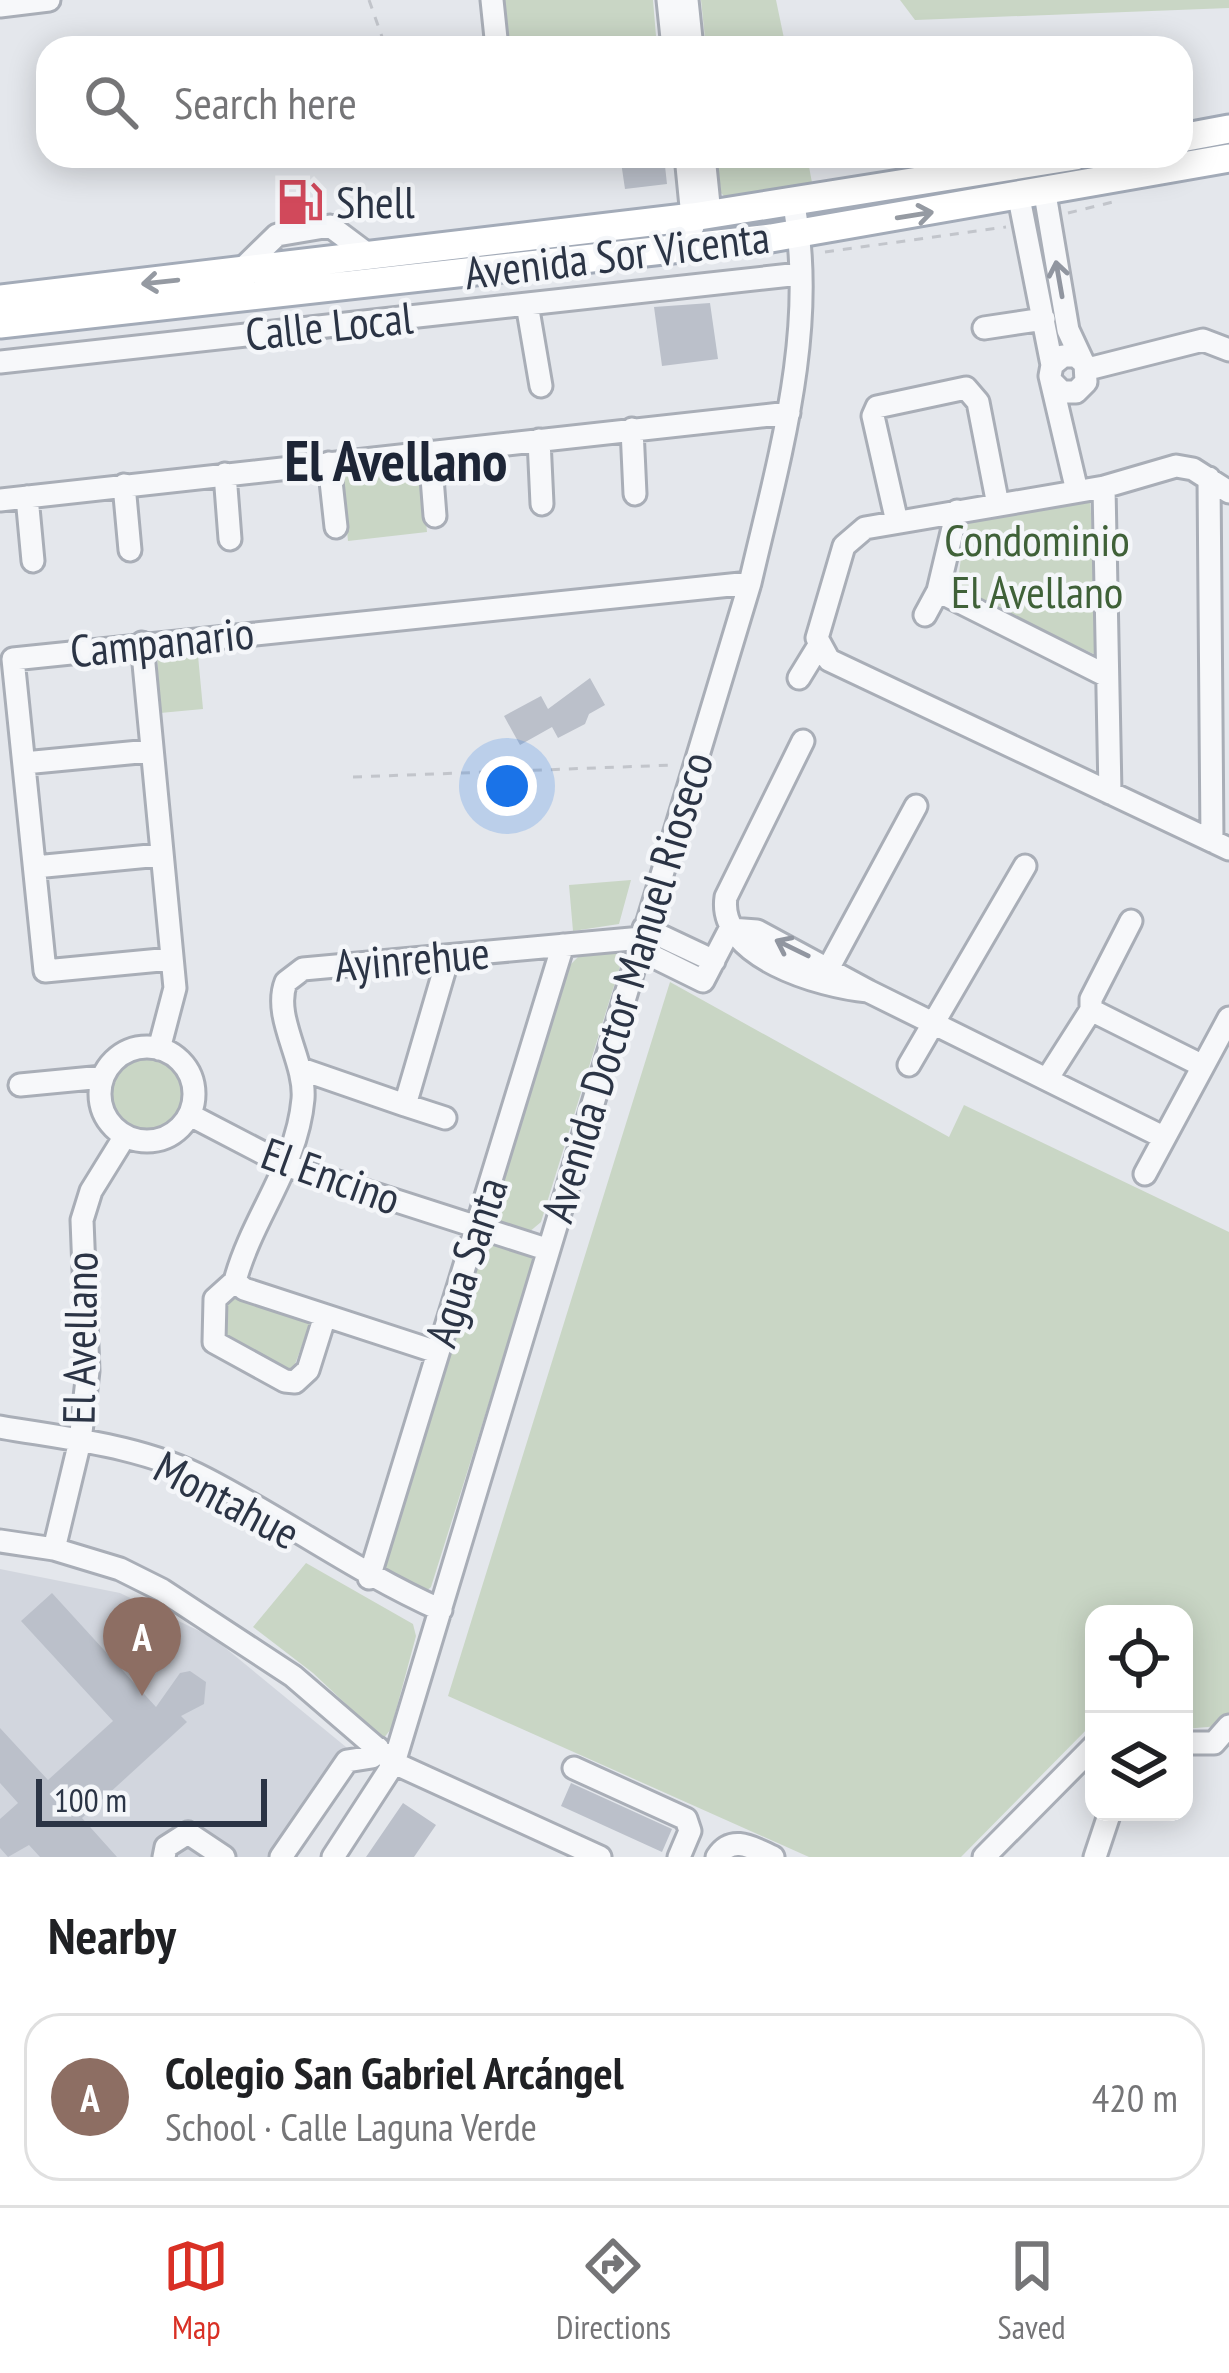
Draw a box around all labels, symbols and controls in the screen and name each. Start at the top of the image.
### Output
search box [36,36,1193,168]
icon: search [78,69,144,135]
text: Search here [174,73,357,131]
place label: Shell [336,172,415,230]
fuel station icon: Shell [275,177,325,227]
one-way arrow [895,203,934,226]
street label: Avenida Sor Vicenta [461,207,773,301]
one-way arrow [1047,260,1069,299]
one-way arrow [141,272,180,294]
street label: Calle Local [242,287,416,363]
district label: El Avellano [285,423,507,497]
park label: Condominio El Avellano [944,510,1130,620]
street label: Campanario [67,603,257,679]
street label: Avenida Doctor Manuel Rioseco [527,745,725,1229]
your location [477,756,537,816]
street label: Ayinrehue [332,922,492,994]
one-way arrow [775,935,810,958]
street label: El Encino [254,1123,409,1227]
street label: Agua Santa [410,1170,520,1354]
street label: El Avellano [49,1251,109,1425]
street label: Montahue [145,1437,310,1561]
pin: A [103,1597,181,1696]
map controls [1085,1605,1193,1821]
button: locate [1085,1605,1193,1713]
button: layers [1085,1713,1193,1821]
scale bar [36,1773,267,1826]
text: 100 m [54,1778,127,1821]
text: Nearby [48,1902,176,1968]
text: Colegio San Gabriel Arcángel [165,2043,624,2101]
text: A [80,2072,100,2123]
text: 420 m [1092,2072,1178,2123]
text: School · Calle Laguna Verde [165,2101,537,2152]
tab: Map [163,2233,229,2348]
tab: Directions [556,2233,671,2348]
tab: Saved [998,2233,1066,2348]

